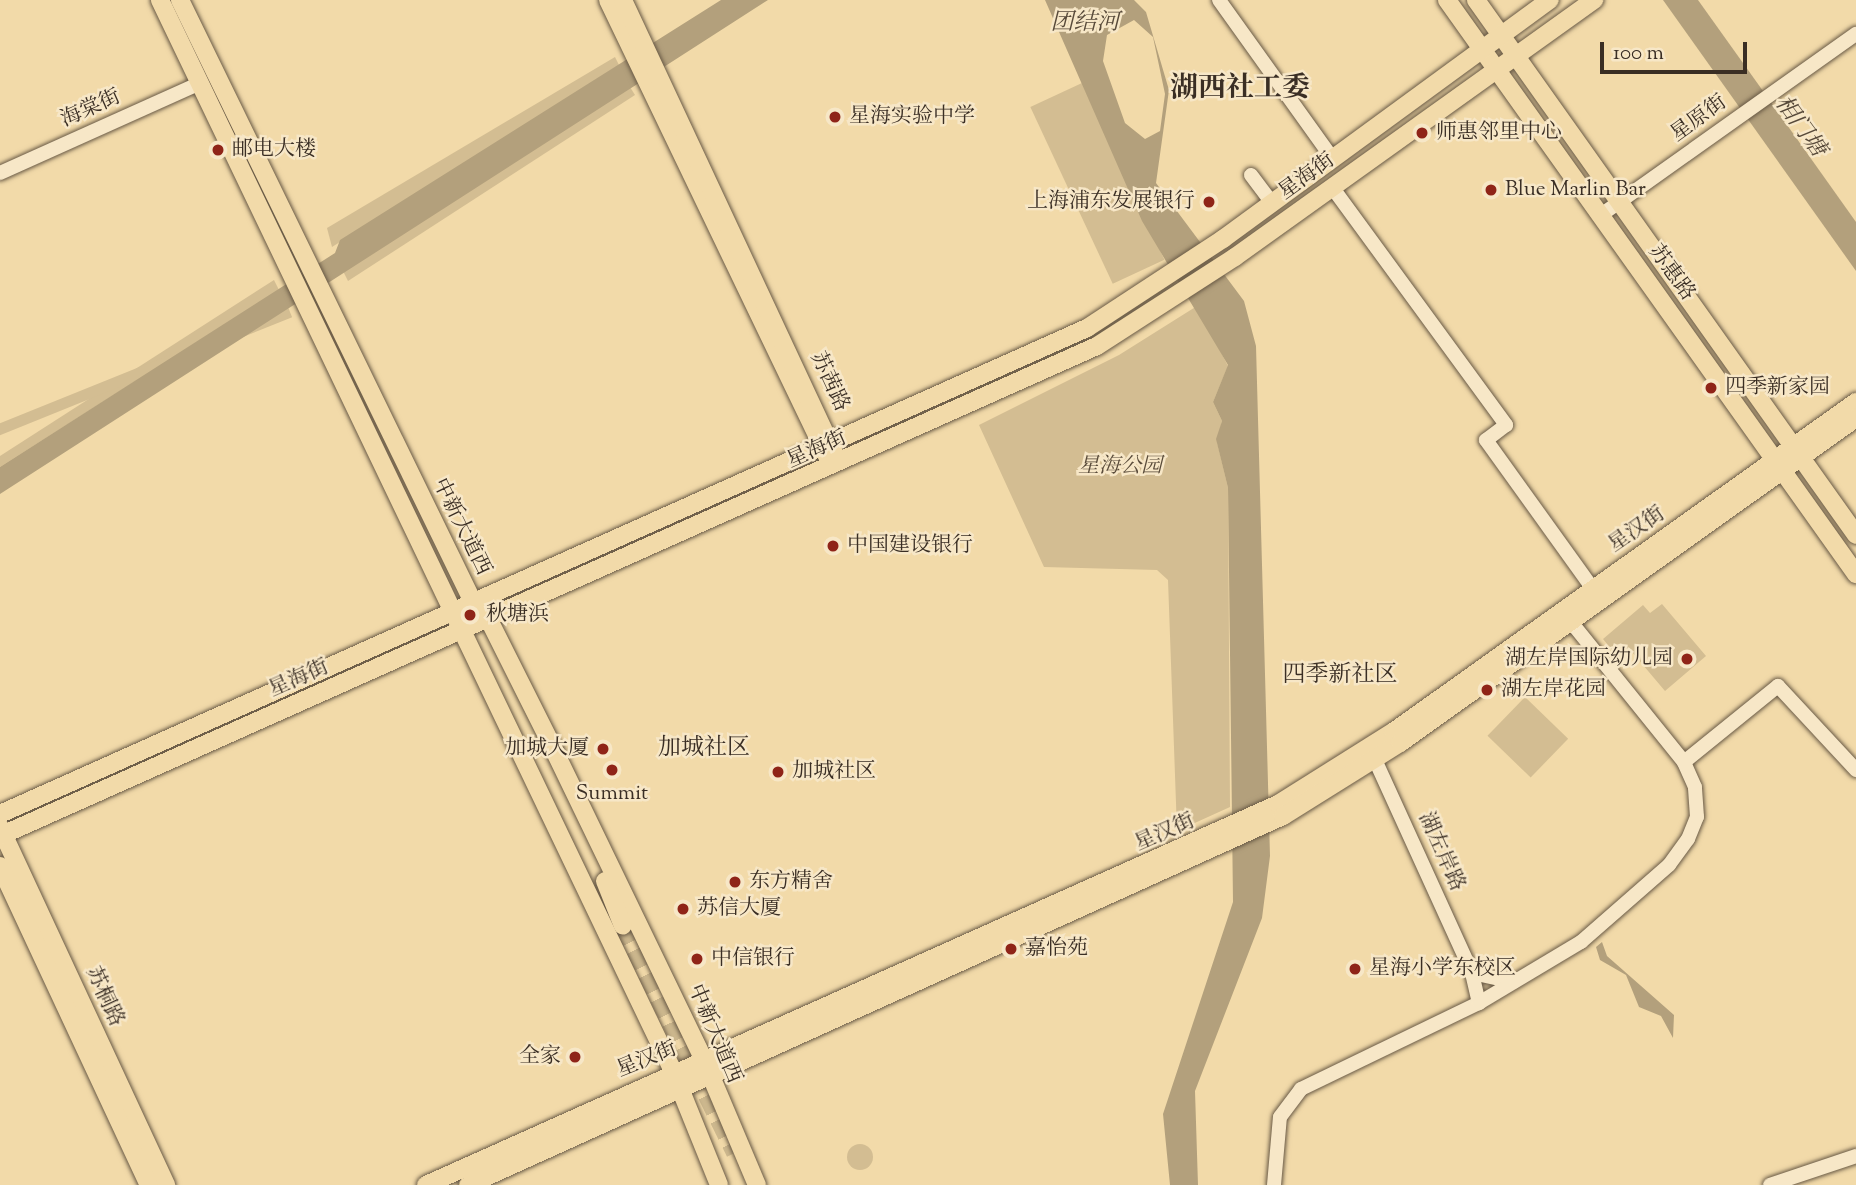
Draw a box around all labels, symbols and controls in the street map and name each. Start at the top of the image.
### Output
water label: 团结河 [1051,10,1119,38]
scale bar [1604,28,1751,72]
text: 100 m [1613,39,1664,69]
district label: 湖西社工委 [1170,72,1310,106]
street label: 海棠街 [57,85,125,133]
street label: 星原街 [1666,90,1732,148]
water label: 相门塘 [1768,91,1830,163]
place label: 星海实验中学 [849,104,975,130]
marker: 星海实验中学 [827,109,843,125]
place label: 师惠邻里中心 [1436,120,1562,146]
marker: 师惠邻里中心 [1414,125,1430,141]
place label: 邮电大楼 [232,137,316,163]
marker: 邮电大楼 [210,142,226,158]
street label: 星海街 [1274,148,1340,206]
place label: Blue Marlin Bar [1505,177,1646,203]
marker: Blue Marlin Bar [1483,182,1499,198]
place label: 上海浦东发展银行 [1027,189,1195,215]
marker: 上海浦东发展银行 [1201,194,1217,210]
street label: 苏惠路 [1642,240,1700,306]
street label: 苏茜路 [804,348,854,416]
place label: 四季新家园 [1725,375,1830,401]
marker: 四季新家园 [1703,380,1719,396]
street label: 星海街 [783,426,851,474]
park label: 星海公园 [1078,454,1162,480]
street label: 中新大道西 [427,474,495,580]
street label: 星汉街 [1604,502,1670,558]
place label: 中国建设银行 [847,533,973,559]
marker: 中国建设银行 [825,538,841,554]
place label: 秋塘浜 [486,602,549,628]
marker: 秋塘浜 [460,605,480,625]
place label: 湖左岸国际幼儿园 [1505,646,1673,672]
marker: 湖左岸国际幼儿园 [1679,651,1695,667]
street label: 星海街 [265,655,333,703]
district label: 四季新社区 [1283,662,1397,690]
place label: 湖左岸花园 [1501,677,1606,703]
marker: 湖左岸花园 [1479,682,1495,698]
district label: 加城社区 [658,735,750,763]
place label: 加城大厦 [505,736,589,762]
marker: 加城大厦 [595,741,611,757]
place label: 加城社区 [792,759,876,785]
marker: Summit [604,762,620,778]
marker: 加城社区 [770,764,786,780]
place label: Summit [576,781,648,807]
street label: 星汉街 [1131,809,1199,857]
street label: 湖左岸路 [1412,809,1470,895]
place label: 东方精舍 [749,869,833,895]
marker: 东方精舍 [727,874,743,890]
place label: 苏信大厦 [697,896,781,922]
marker: 苏信大厦 [675,901,691,917]
place label: 嘉怡苑 [1025,936,1088,962]
marker: 嘉怡苑 [1003,941,1019,957]
place label: 中信银行 [711,946,795,972]
marker: 中信银行 [689,951,705,967]
place label: 星海小学东校区 [1369,956,1516,982]
marker: 星海小学东校区 [1347,961,1363,977]
street label: 苏桐路 [79,963,129,1031]
street label: 中新大道西 [682,981,746,1087]
street label: 星汉街 [613,1037,681,1083]
place label: 全家 [519,1044,561,1070]
marker: 全家 [567,1049,583,1065]

